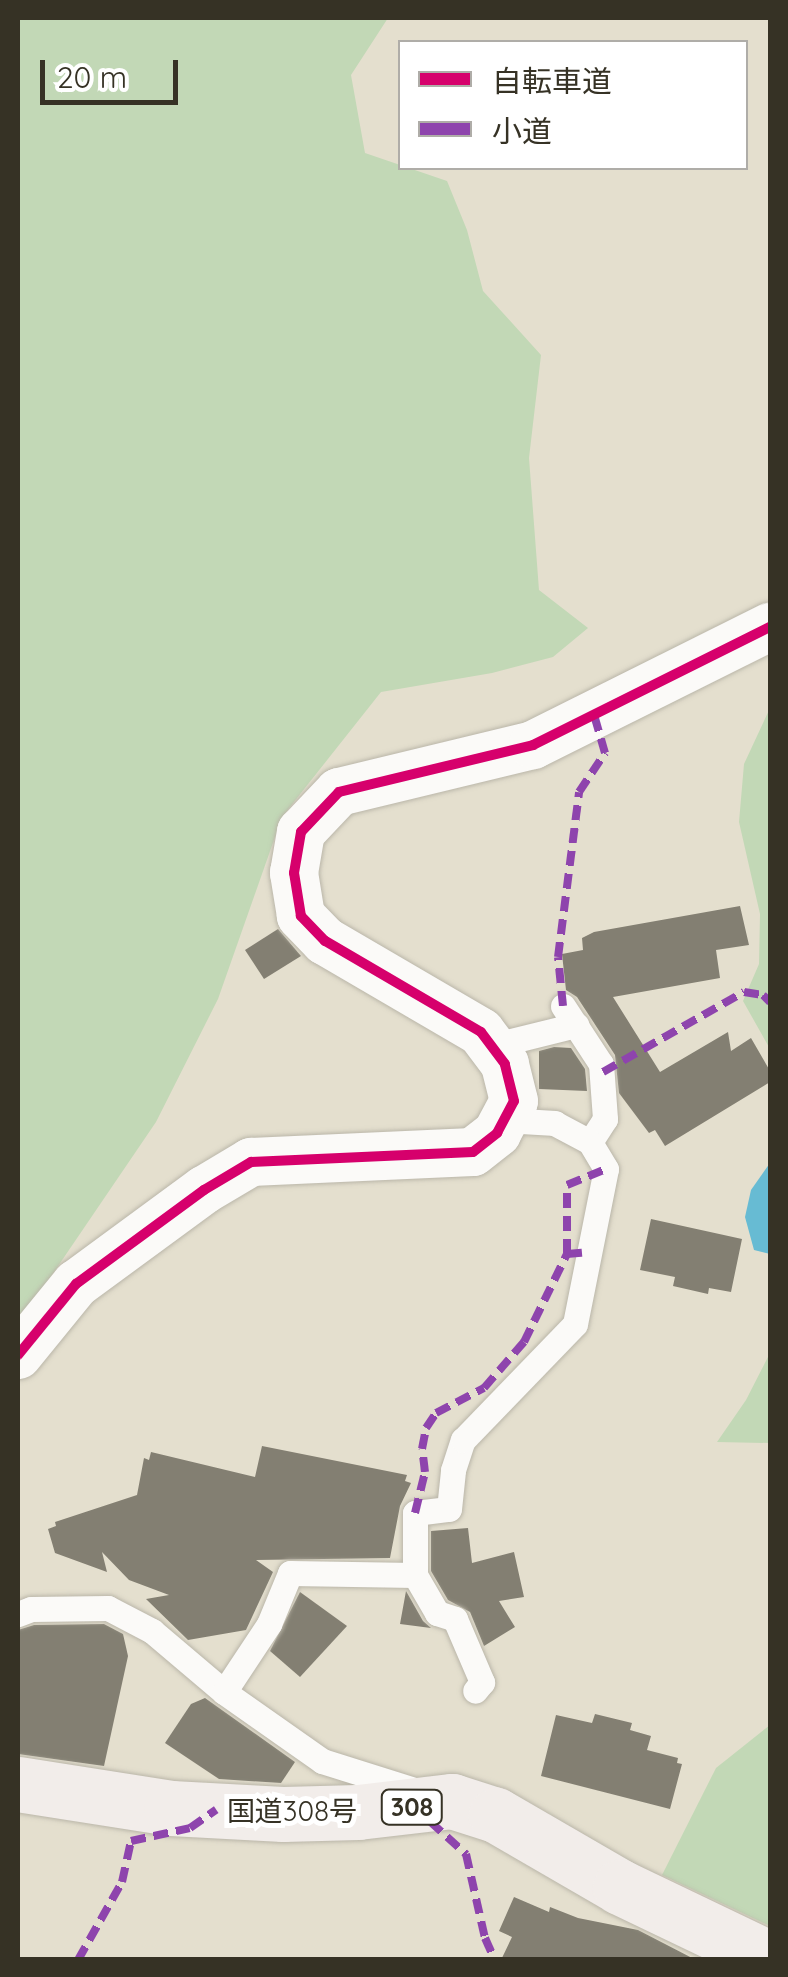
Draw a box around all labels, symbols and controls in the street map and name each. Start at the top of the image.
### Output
scale bar [45,40,182,102]
legend [398,40,748,170]
text: 20 m [57,58,127,96]
text: 自転車道 [492,62,612,100]
text: 小道 [492,112,552,150]
road number: 308 [380,1787,444,1827]
street label: 国道308号 [227,1794,357,1828]

